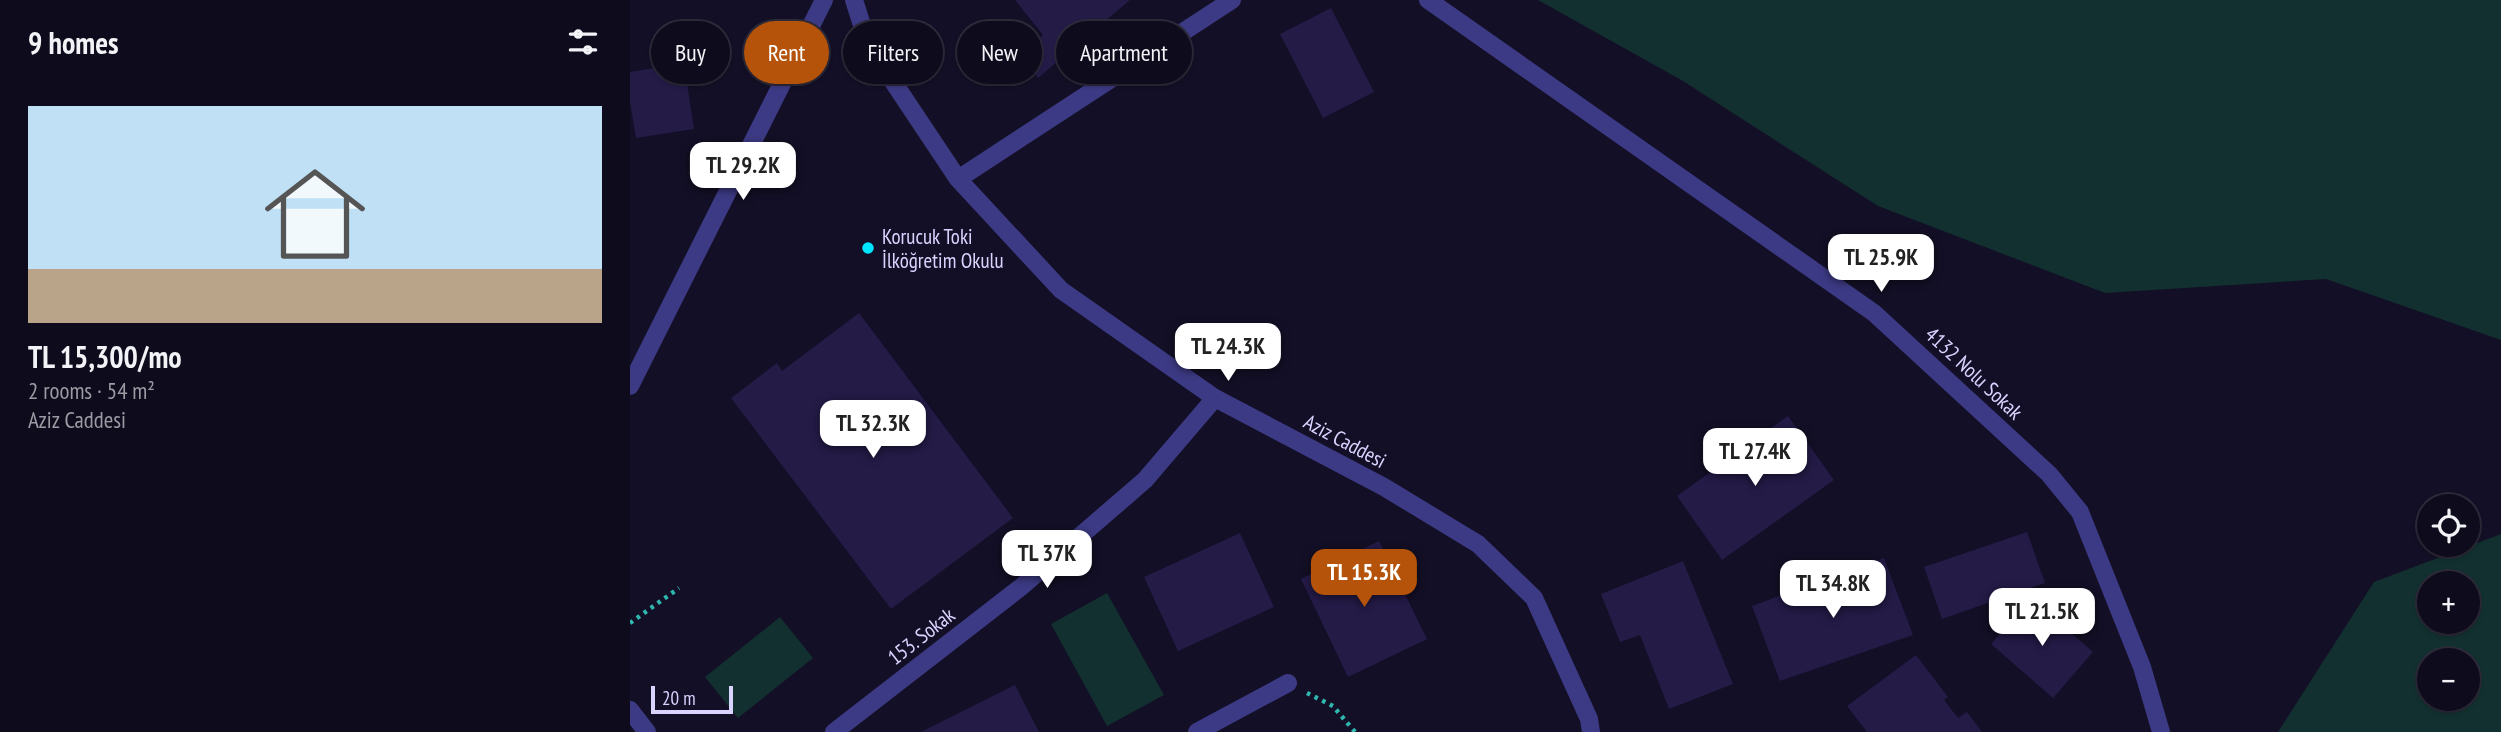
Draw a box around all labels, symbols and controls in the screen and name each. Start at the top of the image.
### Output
chip: Buy [651,21,730,84]
chip: Rent [744,21,829,84]
chip: Filters [843,21,943,84]
chip: New [957,21,1042,84]
chip: Apartment [1056,21,1192,84]
text: 9 homes [28,23,119,62]
icon: filters [564,23,602,61]
pin: TL 29.2K [671,142,815,202]
text: TL 29.2K [706,150,780,179]
icon: home [252,151,378,277]
place label: Korucuk Toki İlköğretim Okulu [882,223,1004,274]
pin: TL 25.9K [1809,234,1953,294]
marker: Korucuk Toki İlköğretim Okulu [860,240,876,256]
text: TL 25.9K [1844,242,1918,271]
street label: 4132 Nolu Sokak [1920,321,2028,425]
pin: TL 24.3K [1156,324,1300,383]
text: TL 24.3K [1191,331,1265,360]
text: TL 15,300/mo [28,337,182,376]
text: 2 rooms · 54 m² [28,376,155,405]
pin: TL 32.3K [801,400,945,460]
text: Aziz Caddesi [28,405,126,434]
text: TL 32.3K [836,408,910,437]
street label: Aziz Caddesi [1299,408,1391,474]
pin: TL 27.4K [1683,428,1827,488]
text: TL 27.4K [1719,436,1791,465]
map controls [2417,494,2480,711]
button: locate [2417,494,2480,557]
pin: TL 37K [990,530,1104,590]
text: TL 37K [1018,538,1076,567]
pin: TL 15.3K [1292,550,1436,609]
text: TL 15.3K [1327,557,1401,586]
pin: TL 34.8K [1761,560,1905,620]
text: TL 34.8K [1796,568,1870,597]
button: + [2417,571,2480,634]
pin: TL 21.5K [1970,588,2114,648]
text: TL 21.5K [2005,596,2079,625]
street label: 153. Sokak [882,601,960,671]
button: − [2417,648,2480,711]
scale bar [651,683,733,715]
text: 20 m [662,686,696,710]

